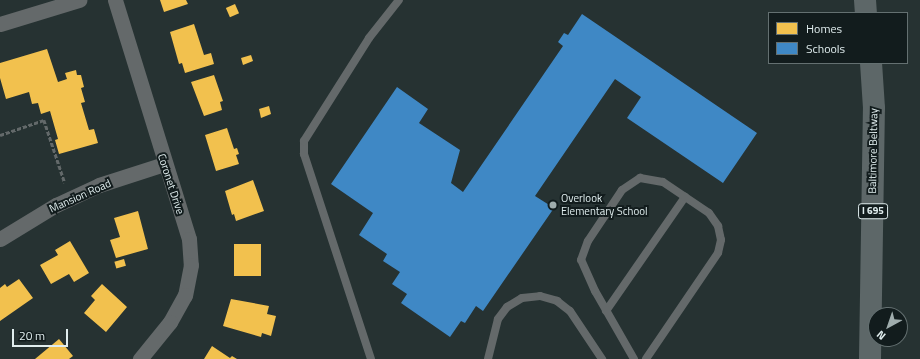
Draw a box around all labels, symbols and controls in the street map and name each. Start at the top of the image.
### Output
legend [768,12,908,64]
text: Homes [806,19,842,38]
text: Schools [806,39,845,58]
street label: Baltimore Beltway [866,108,880,194]
street label: Coronet Drive [155,152,187,216]
street label: Mansion Road [47,177,113,215]
place label: Overlook Elementary School [561,192,648,218]
marker: Overlook Elementary School [548,200,558,210]
road number: I 695 [858,203,888,219]
north arrow [868,307,908,347]
scale bar [14,321,70,347]
text: 20 m [19,326,45,345]
text: N [873,327,889,344]

